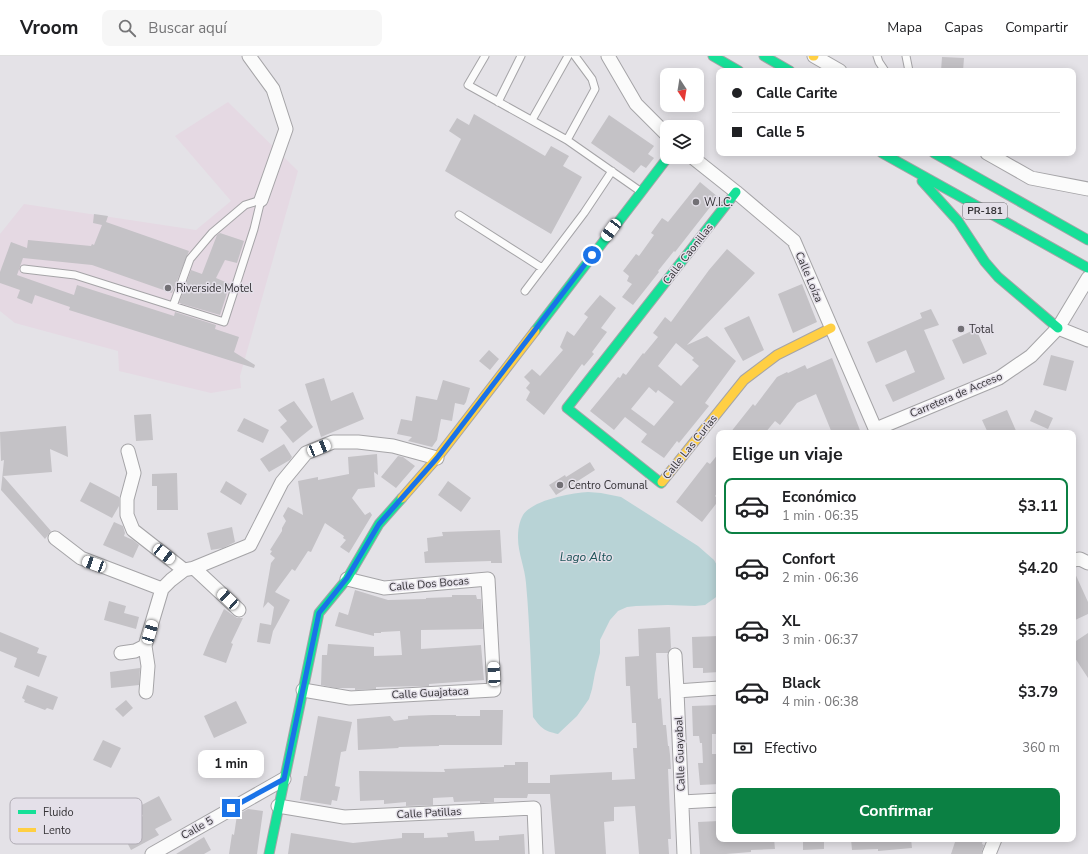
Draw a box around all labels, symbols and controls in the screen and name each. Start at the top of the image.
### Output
search box [102,10,382,46]
text: Vroom [20,15,78,41]
icon: search [116,17,138,39]
text: Buscar aquí [148,18,227,38]
text: Mapa [887,18,922,37]
text: Capas [944,18,983,37]
text: Compartir [1005,18,1068,37]
north arrow [660,68,704,112]
map controls [660,68,704,164]
text: Calle Carite [756,83,837,103]
button: layers [660,120,704,164]
text: Calle 5 [756,122,805,142]
place label: W.I.C. [704,195,733,210]
marker: W.I.C. [691,197,701,207]
road number: PR-181 [963,203,1007,219]
car [599,217,623,243]
street label: Calle Caonillas [659,220,717,288]
route start [583,246,601,264]
street label: Calle Loíza [792,249,826,305]
place label: Riverside Motel [176,281,253,296]
marker: Riverside Motel [163,283,173,293]
place label: Total [969,322,995,337]
marker: Total [956,324,966,334]
street label: Carretera de Acceso [907,369,1005,421]
street label: Calle Las Curias [659,412,721,482]
car [306,438,332,458]
text: Elige un viaje [732,442,843,466]
place label: Centro Comunal [568,478,649,493]
marker: Centro Comunal [555,480,565,490]
text: Económico [782,487,856,507]
icon: car [734,488,770,524]
text: $3.11 [1018,496,1058,516]
text: 1 min · 06:35 [782,507,858,525]
car [151,542,177,566]
water label: Lago Alto [560,549,613,565]
text: Confort [782,549,835,569]
icon: car [734,550,770,586]
car [81,554,107,574]
text: $4.20 [1018,558,1058,578]
text: 2 min · 06:36 [782,569,858,587]
street label: Calle Dos Bocas [388,573,470,595]
car [215,586,241,612]
text: XL [782,611,801,631]
icon: car [734,612,770,648]
car [141,619,159,645]
text: $5.29 [1018,620,1058,640]
text: 3 min · 06:37 [782,631,858,649]
car [487,662,501,686]
text: Black [782,673,820,693]
icon: car [734,674,770,710]
text: $3.79 [1018,682,1058,702]
street label: Calle Guajataca [391,683,469,703]
text: 4 min · 06:38 [782,693,858,711]
street label: Calle Guayabal [671,716,689,792]
icon: cash [732,737,754,759]
text: Efectivo [764,738,817,758]
text: 360 m [1022,739,1060,757]
callout: 1 min [198,750,264,778]
text: 1 min [214,755,248,773]
button: Confirmar [732,788,1060,834]
legend [10,798,142,844]
route end [222,799,240,817]
street label: Calle Patillas [396,804,462,822]
text: Fluido [43,805,74,820]
street label: Calle 5 [178,813,216,843]
text: Lento [43,823,71,838]

